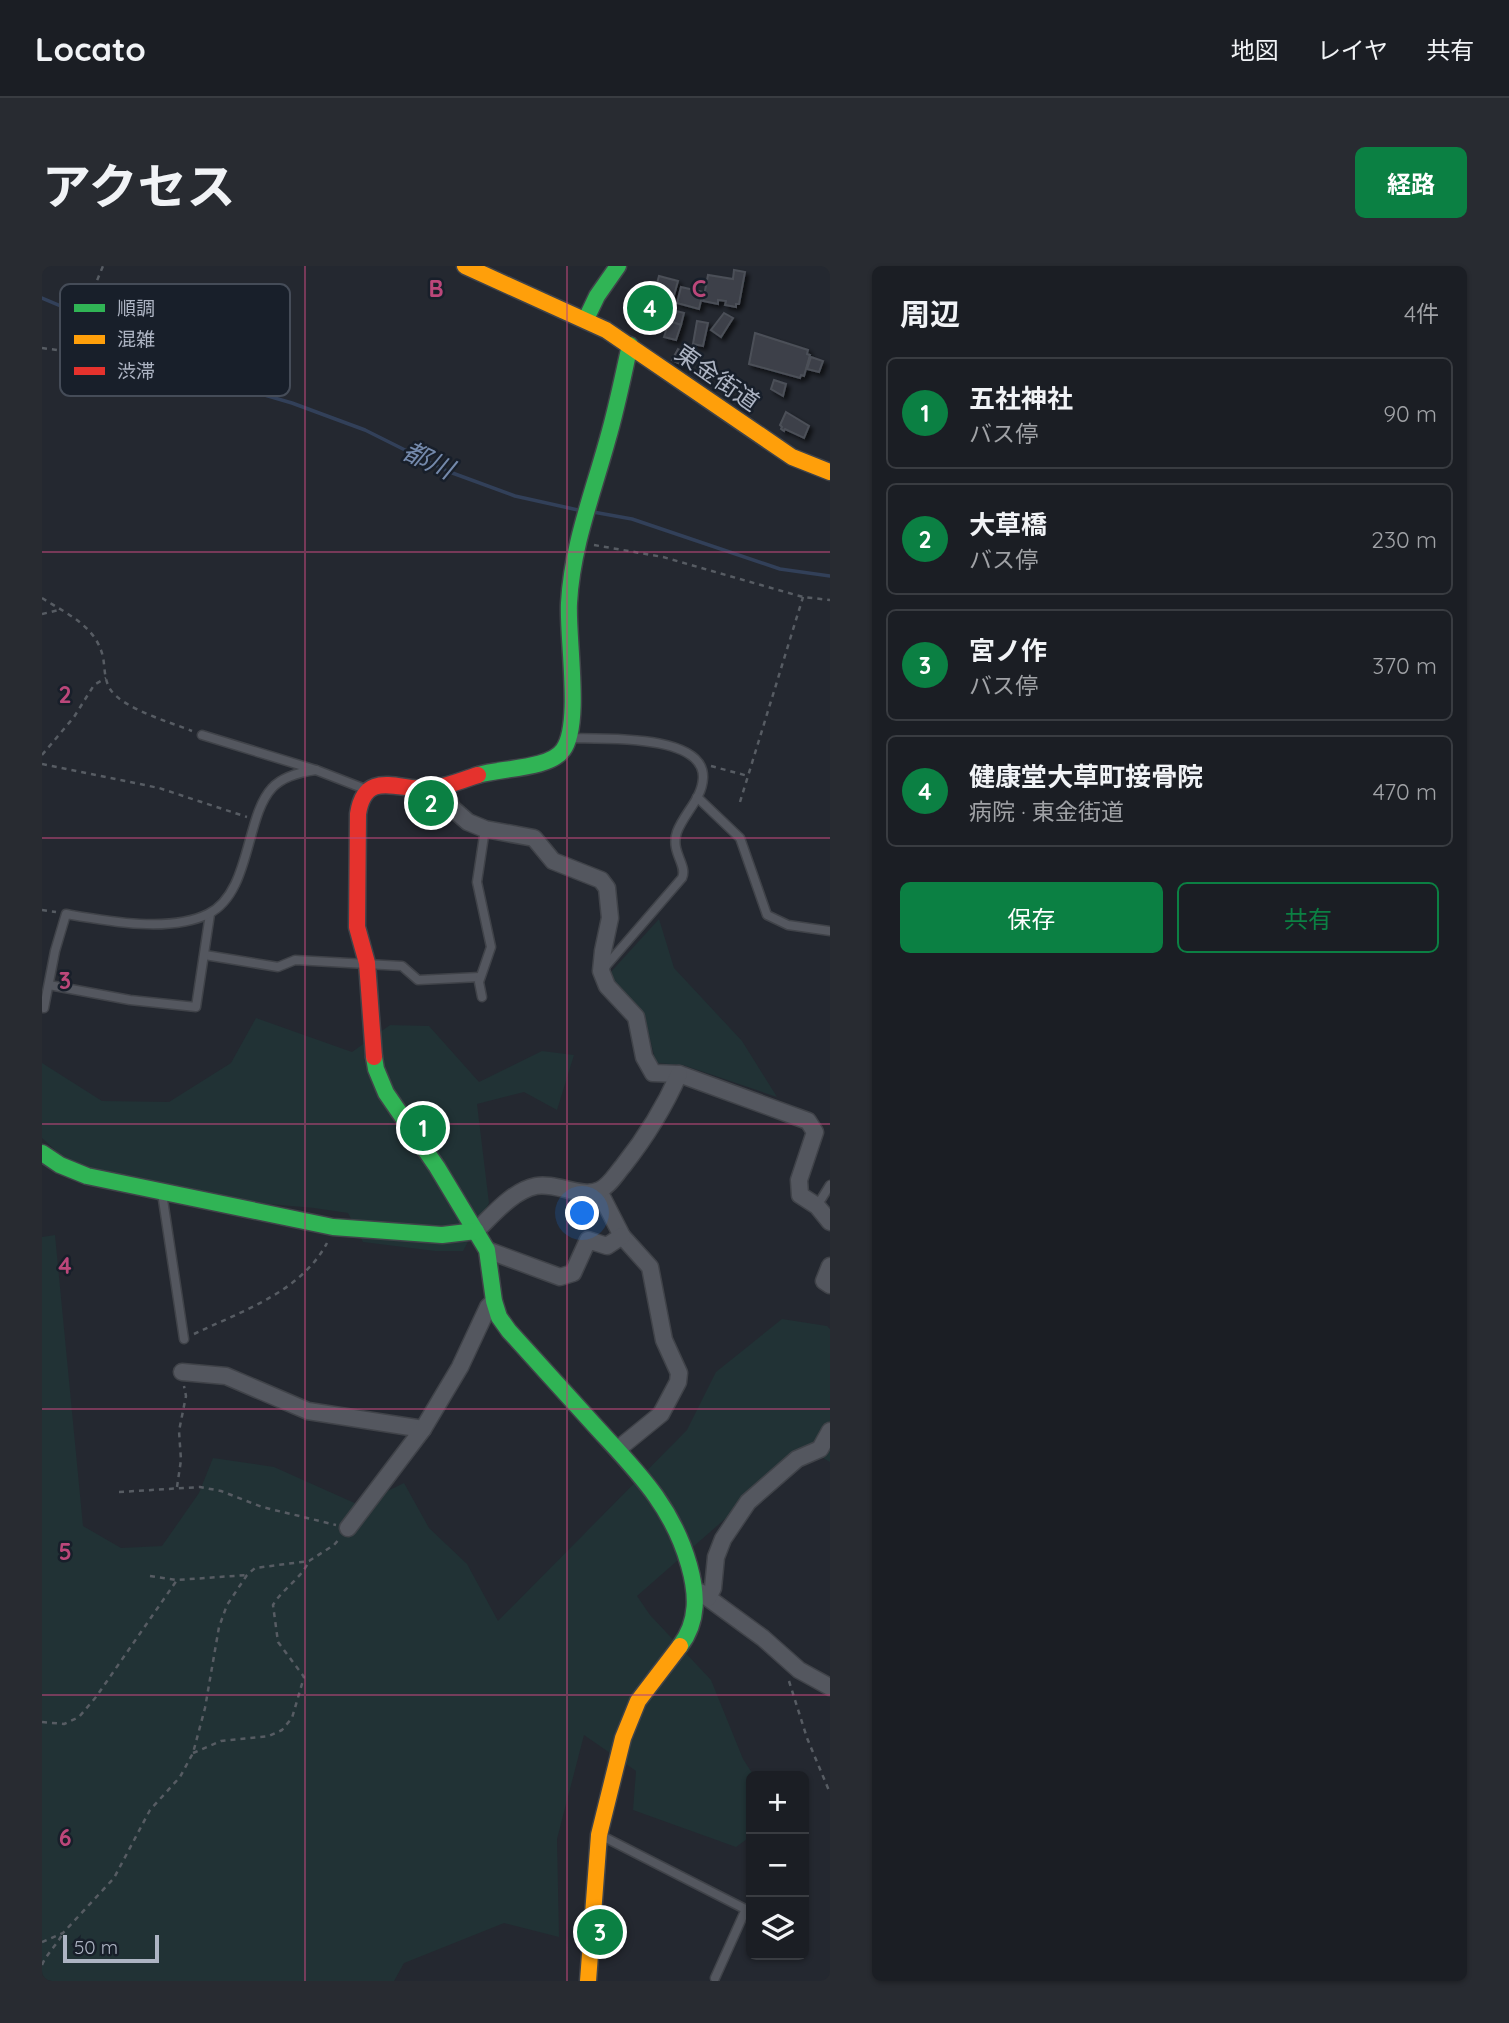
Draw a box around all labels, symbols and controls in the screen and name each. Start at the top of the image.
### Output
text: Locato [35,28,146,69]
text: 地図 [1231,35,1279,65]
text: レイヤ [1317,35,1388,65]
text: 共有 [1426,35,1474,65]
button: 経路 [1355,147,1467,218]
text: アクセス [42,155,236,216]
text: B [428,274,444,303]
text: C [692,274,706,303]
pin: 4 [627,282,673,334]
legend [60,284,290,396]
text: 周辺 [900,295,960,333]
text: 順調 [117,296,155,320]
text: 4件 [1404,299,1439,328]
text: 混雑 [117,327,155,351]
street label: 東金街道 [670,337,765,417]
text: 渋滞 [117,359,155,383]
text: 五社神社 [969,382,1073,415]
text: 1 [921,399,929,428]
text: 90 m [1383,399,1437,428]
text: バス停 [969,419,1038,448]
water label: 都川 [398,434,461,487]
text: 大草橋 [969,508,1047,541]
text: 2 [918,525,932,554]
text: 230 m [1371,525,1437,554]
text: バス停 [969,545,1038,574]
text: 宮ノ作 [969,634,1047,667]
text: 3 [919,651,931,680]
text: 370 m [1372,651,1437,680]
text: バス停 [969,671,1038,700]
text: 2 [58,680,72,709]
text: 健康堂大草町接骨院 [969,760,1203,793]
pin: 2 [408,777,454,829]
text: 4 [918,777,932,806]
text: 470 m [1373,777,1437,806]
text: 病院 · 東金街道 [969,797,1124,826]
button: 保存 [900,882,1163,953]
button: 共有 [1177,882,1439,953]
text: 3 [59,966,71,995]
pin: 1 [400,1102,446,1154]
your location [565,1196,599,1230]
text: 4 [58,1251,72,1280]
text: 5 [58,1537,72,1566]
map controls [746,1771,809,1960]
button: + [746,1771,809,1834]
text: 6 [59,1823,71,1852]
button: − [746,1834,809,1897]
button: layers [746,1897,809,1960]
pin: 3 [577,1906,623,1958]
scale bar [63,1932,159,1964]
text: 50 m [74,1935,118,1959]

